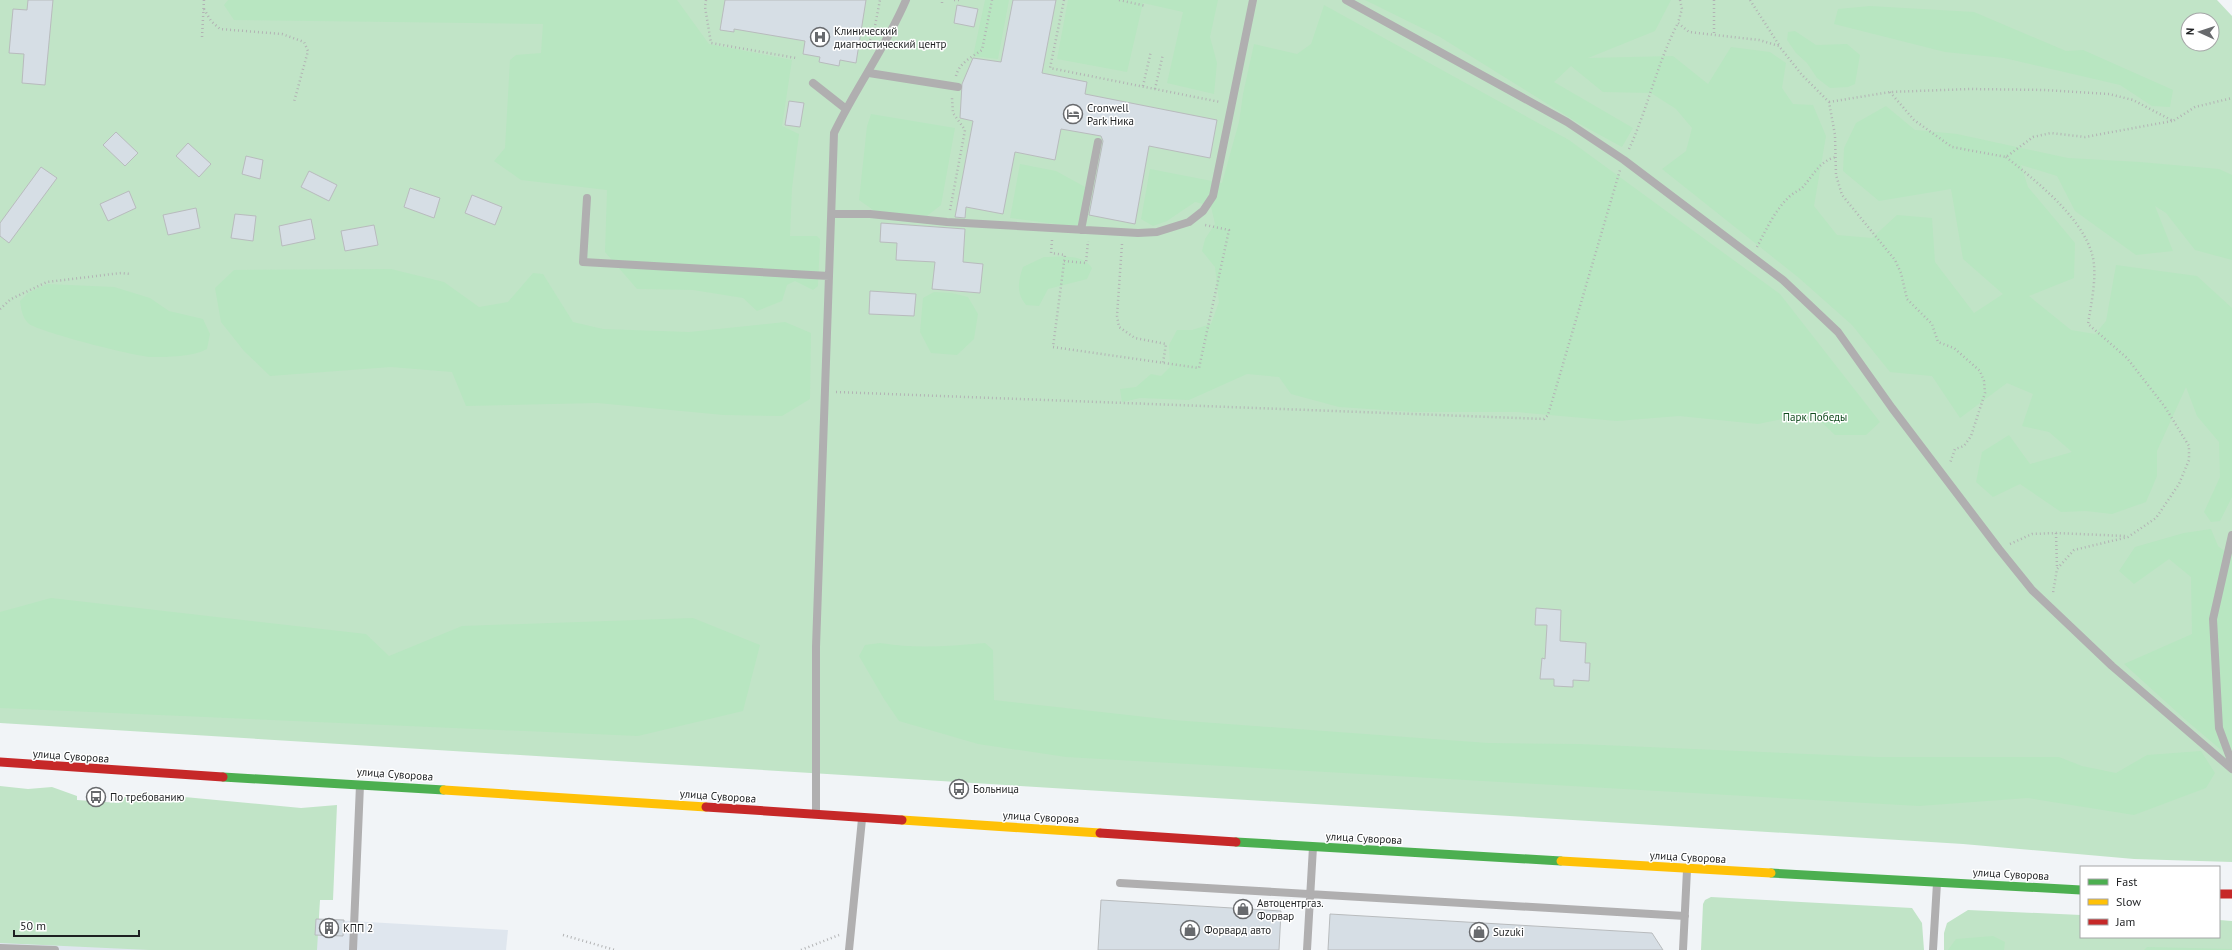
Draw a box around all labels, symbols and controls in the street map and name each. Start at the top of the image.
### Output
north arrow [2180,12,2220,52]
place label: Клинический диагностический центр [834,24,946,51]
hospital icon: Клинический диагностический центр [809,26,831,48]
text: N [2183,27,2197,35]
place label: Cronwell Park Ника [1087,101,1134,128]
hotel icon: Cronwell Park Ника [1062,103,1084,125]
park label: Парк Победы [1783,410,1847,424]
street label: улица Суворова [32,746,110,766]
street label: улица Суворова [356,764,434,784]
bus stop icon: Больница [948,778,970,800]
place label: Больница [973,782,1019,796]
bus stop icon: По требованию [85,786,107,808]
street label: улица Суворова [679,786,757,806]
place label: По требованию [110,790,184,804]
street label: улица Суворова [1002,808,1080,826]
street label: улица Суворова [1325,829,1403,847]
street label: улица Суворова [1649,848,1727,866]
street label: улица Суворова [1972,865,2050,883]
legend [2080,866,2220,938]
text: Fast [2116,874,2137,889]
text: Slow [2116,894,2141,909]
place label: Автоцентргаз. Форвар [1257,896,1324,923]
shop icon: Автоцентргаз. Форвар [1232,898,1254,920]
scale bar [14,912,139,938]
text: Jam [2115,914,2135,929]
building icon: КПП 2 [318,917,340,939]
text: 50 m [20,918,46,933]
shop icon: Форвард авто [1179,919,1201,941]
place label: КПП 2 [343,921,373,935]
shop icon: Suzuki [1468,921,1490,943]
place label: Форвард авто [1204,923,1271,937]
place label: Suzuki [1493,925,1524,939]

